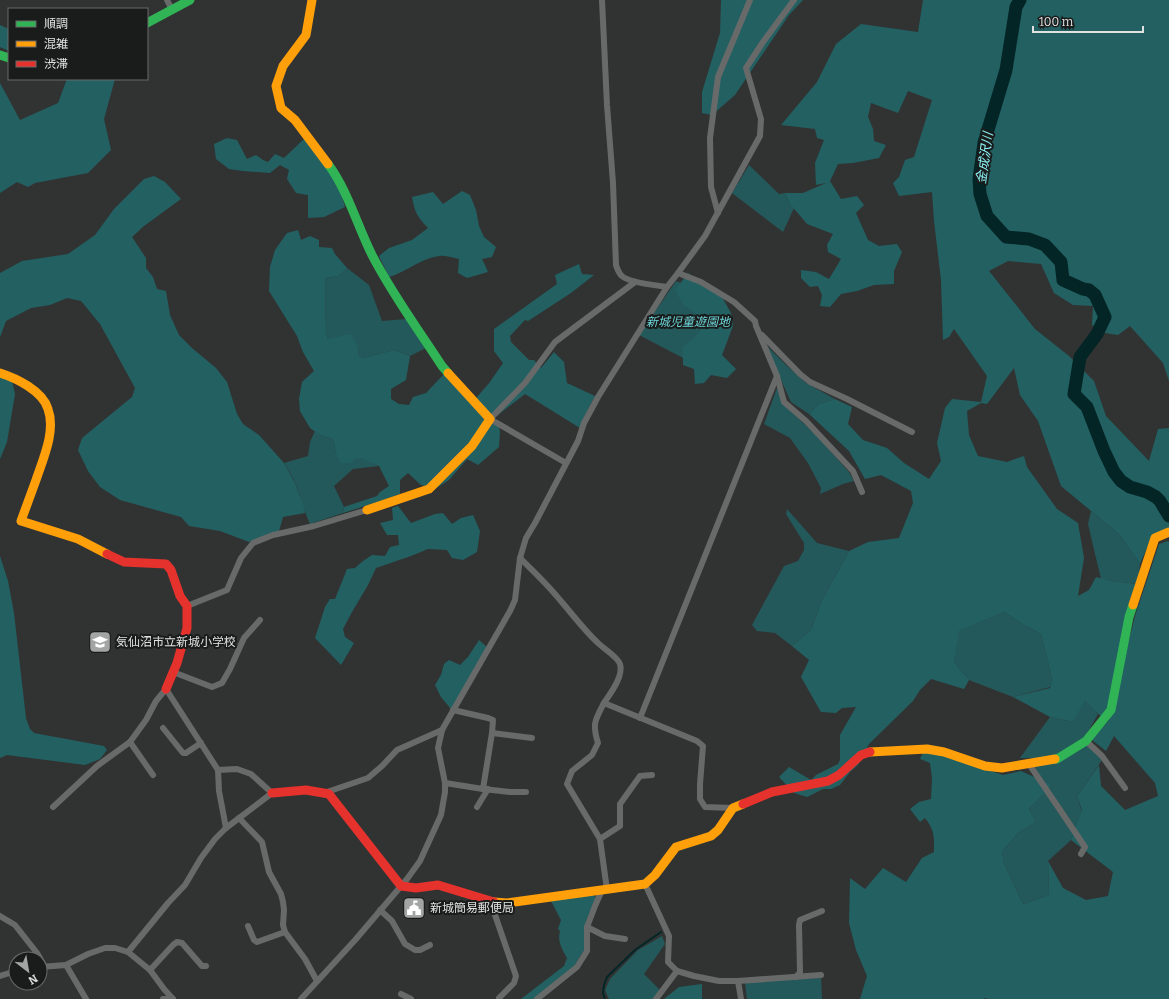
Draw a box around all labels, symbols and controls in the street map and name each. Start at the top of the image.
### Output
legend [8,8,148,80]
scale bar [1033,8,1143,34]
text: 100 m [1039,15,1074,29]
text: 順調 [44,17,68,31]
text: 混雑 [44,37,68,51]
text: 渋滞 [44,57,68,71]
water label: 金成沢川 [973,129,996,185]
park label: 新城児童遊園地 [646,315,732,329]
school or university icon: 気仙沼市立新城小学校 [87,629,113,655]
place label: 気仙沼市立新城小学校 [116,635,236,649]
public building icon: 新城簡易郵便局 [401,895,427,921]
place label: 新城簡易郵便局 [430,901,514,915]
north arrow [8,951,48,991]
text: N [25,971,40,987]

